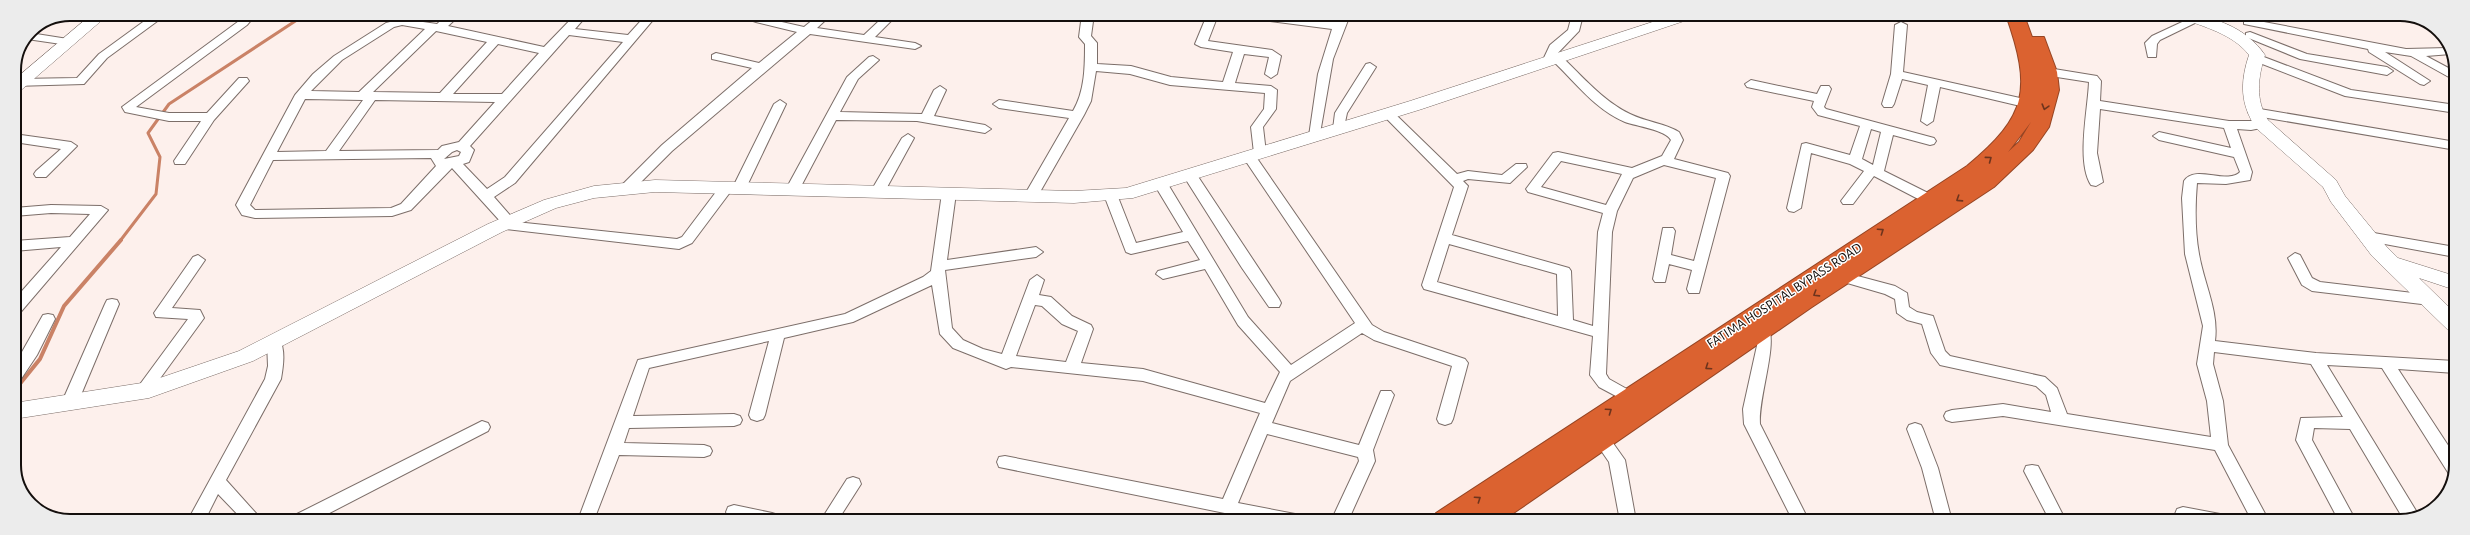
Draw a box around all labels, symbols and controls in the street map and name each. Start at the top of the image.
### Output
one-way arrow [2041,103,2050,110]
one-way arrow [1985,156,1992,164]
one-way arrow [1956,195,1963,202]
one-way arrow [1877,228,1884,236]
street label: FATIMA HOSPITAL BYPASS ROAD [1705,240,1865,351]
one-way arrow [1813,289,1820,297]
one-way arrow [1705,362,1712,370]
one-way arrow [1605,408,1612,416]
one-way arrow [1474,496,1481,504]

